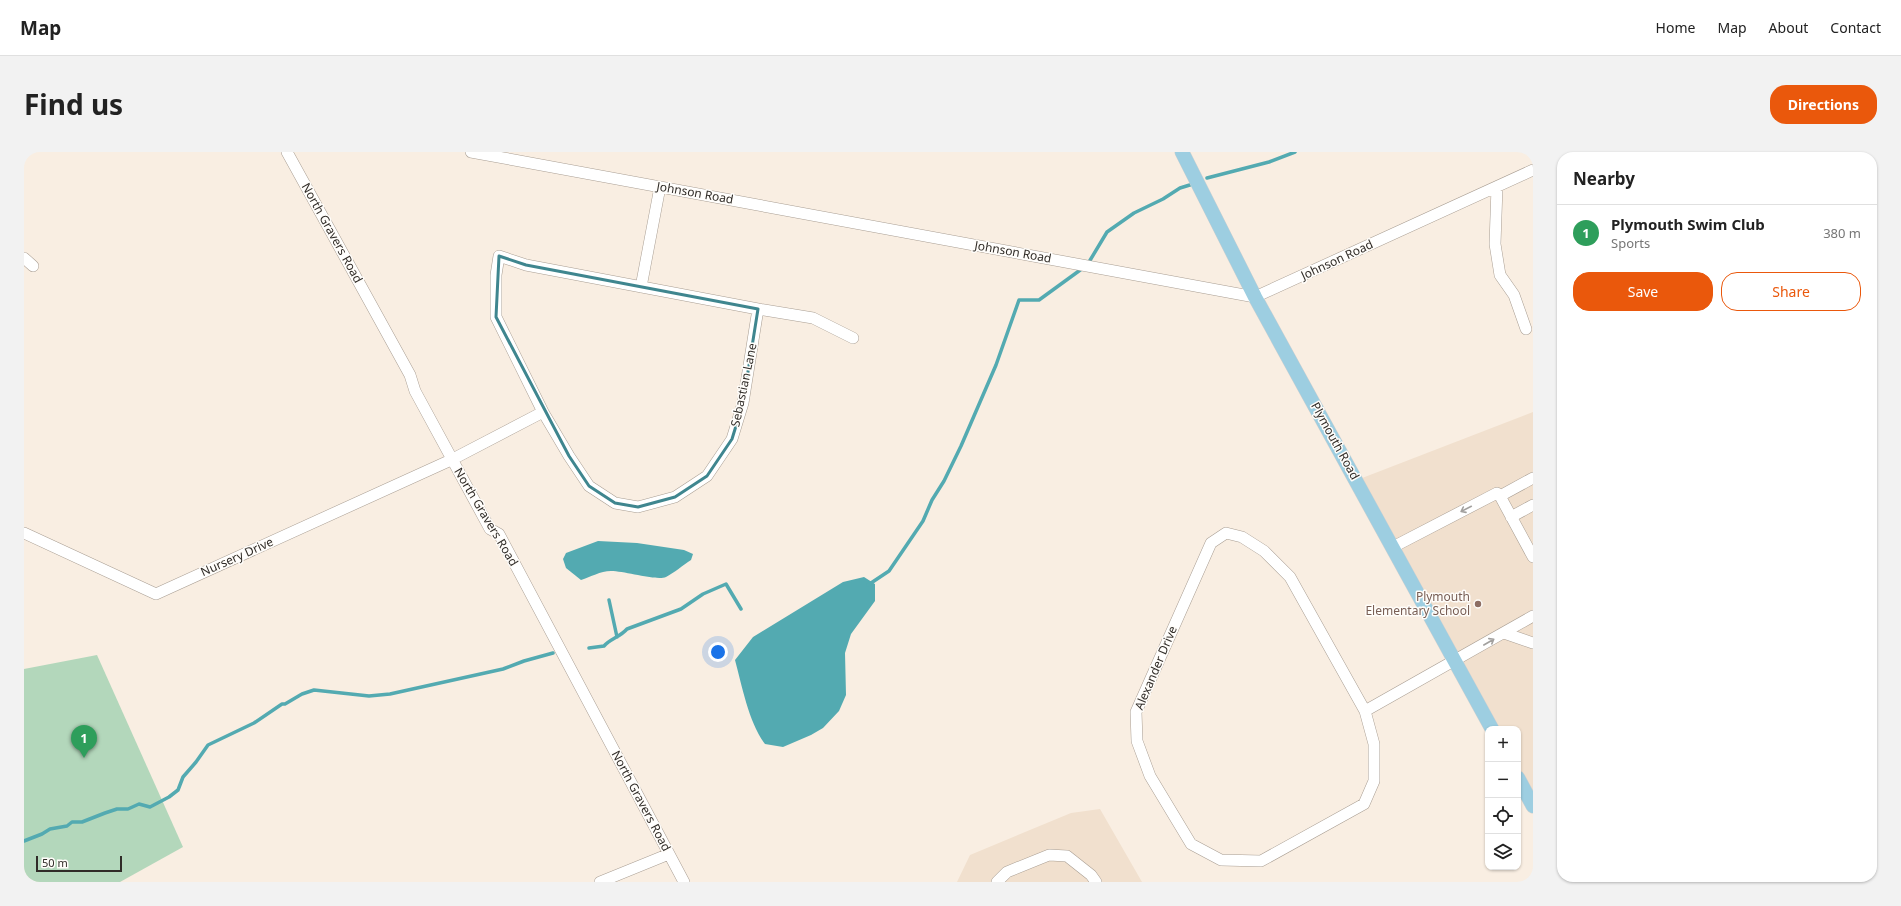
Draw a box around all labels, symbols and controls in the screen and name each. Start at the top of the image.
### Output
text: Map [20,15,61,41]
text: Home [1656,18,1695,37]
text: Map [1717,18,1747,37]
text: About [1769,18,1808,37]
text: Contact [1830,18,1881,37]
text: Find us [24,85,123,123]
button: Directions [1770,85,1877,124]
text: Nearby [1573,167,1635,190]
street label: Johnson Road [654,177,735,208]
street label: North Gravers Road [298,180,367,286]
text: Plymouth Swim Club [1611,214,1765,234]
text: 1 [1582,224,1590,242]
text: 380 m [1823,224,1861,242]
text: Sports [1611,234,1650,252]
street label: Johnson Road [1297,235,1376,284]
street label: Johnson Road [972,236,1053,267]
button: Save [1573,272,1713,311]
button: Share [1721,272,1861,311]
street label: Sebastian Lane [726,341,761,428]
street label: Plymouth Road [1307,399,1364,483]
street label: North Gravers Road [450,464,523,569]
one-way arrow [1460,506,1472,513]
street label: Nursery Drive [198,533,276,580]
place label: Plymouth Elementary School [1365,588,1470,619]
marker: Plymouth Elementary School [1473,599,1483,609]
street label: Alexander Drive [1130,623,1181,712]
one-way arrow [1483,637,1495,645]
your location [708,642,728,662]
pin: 1 [71,725,97,758]
map controls [1485,726,1521,870]
button: + [1485,726,1521,762]
street label: North Gravers Road [608,747,675,854]
button: − [1485,762,1521,798]
button: locate [1485,798,1521,834]
button: layers [1485,834,1521,870]
scale bar [36,854,122,873]
text: 50 m [42,855,68,870]

